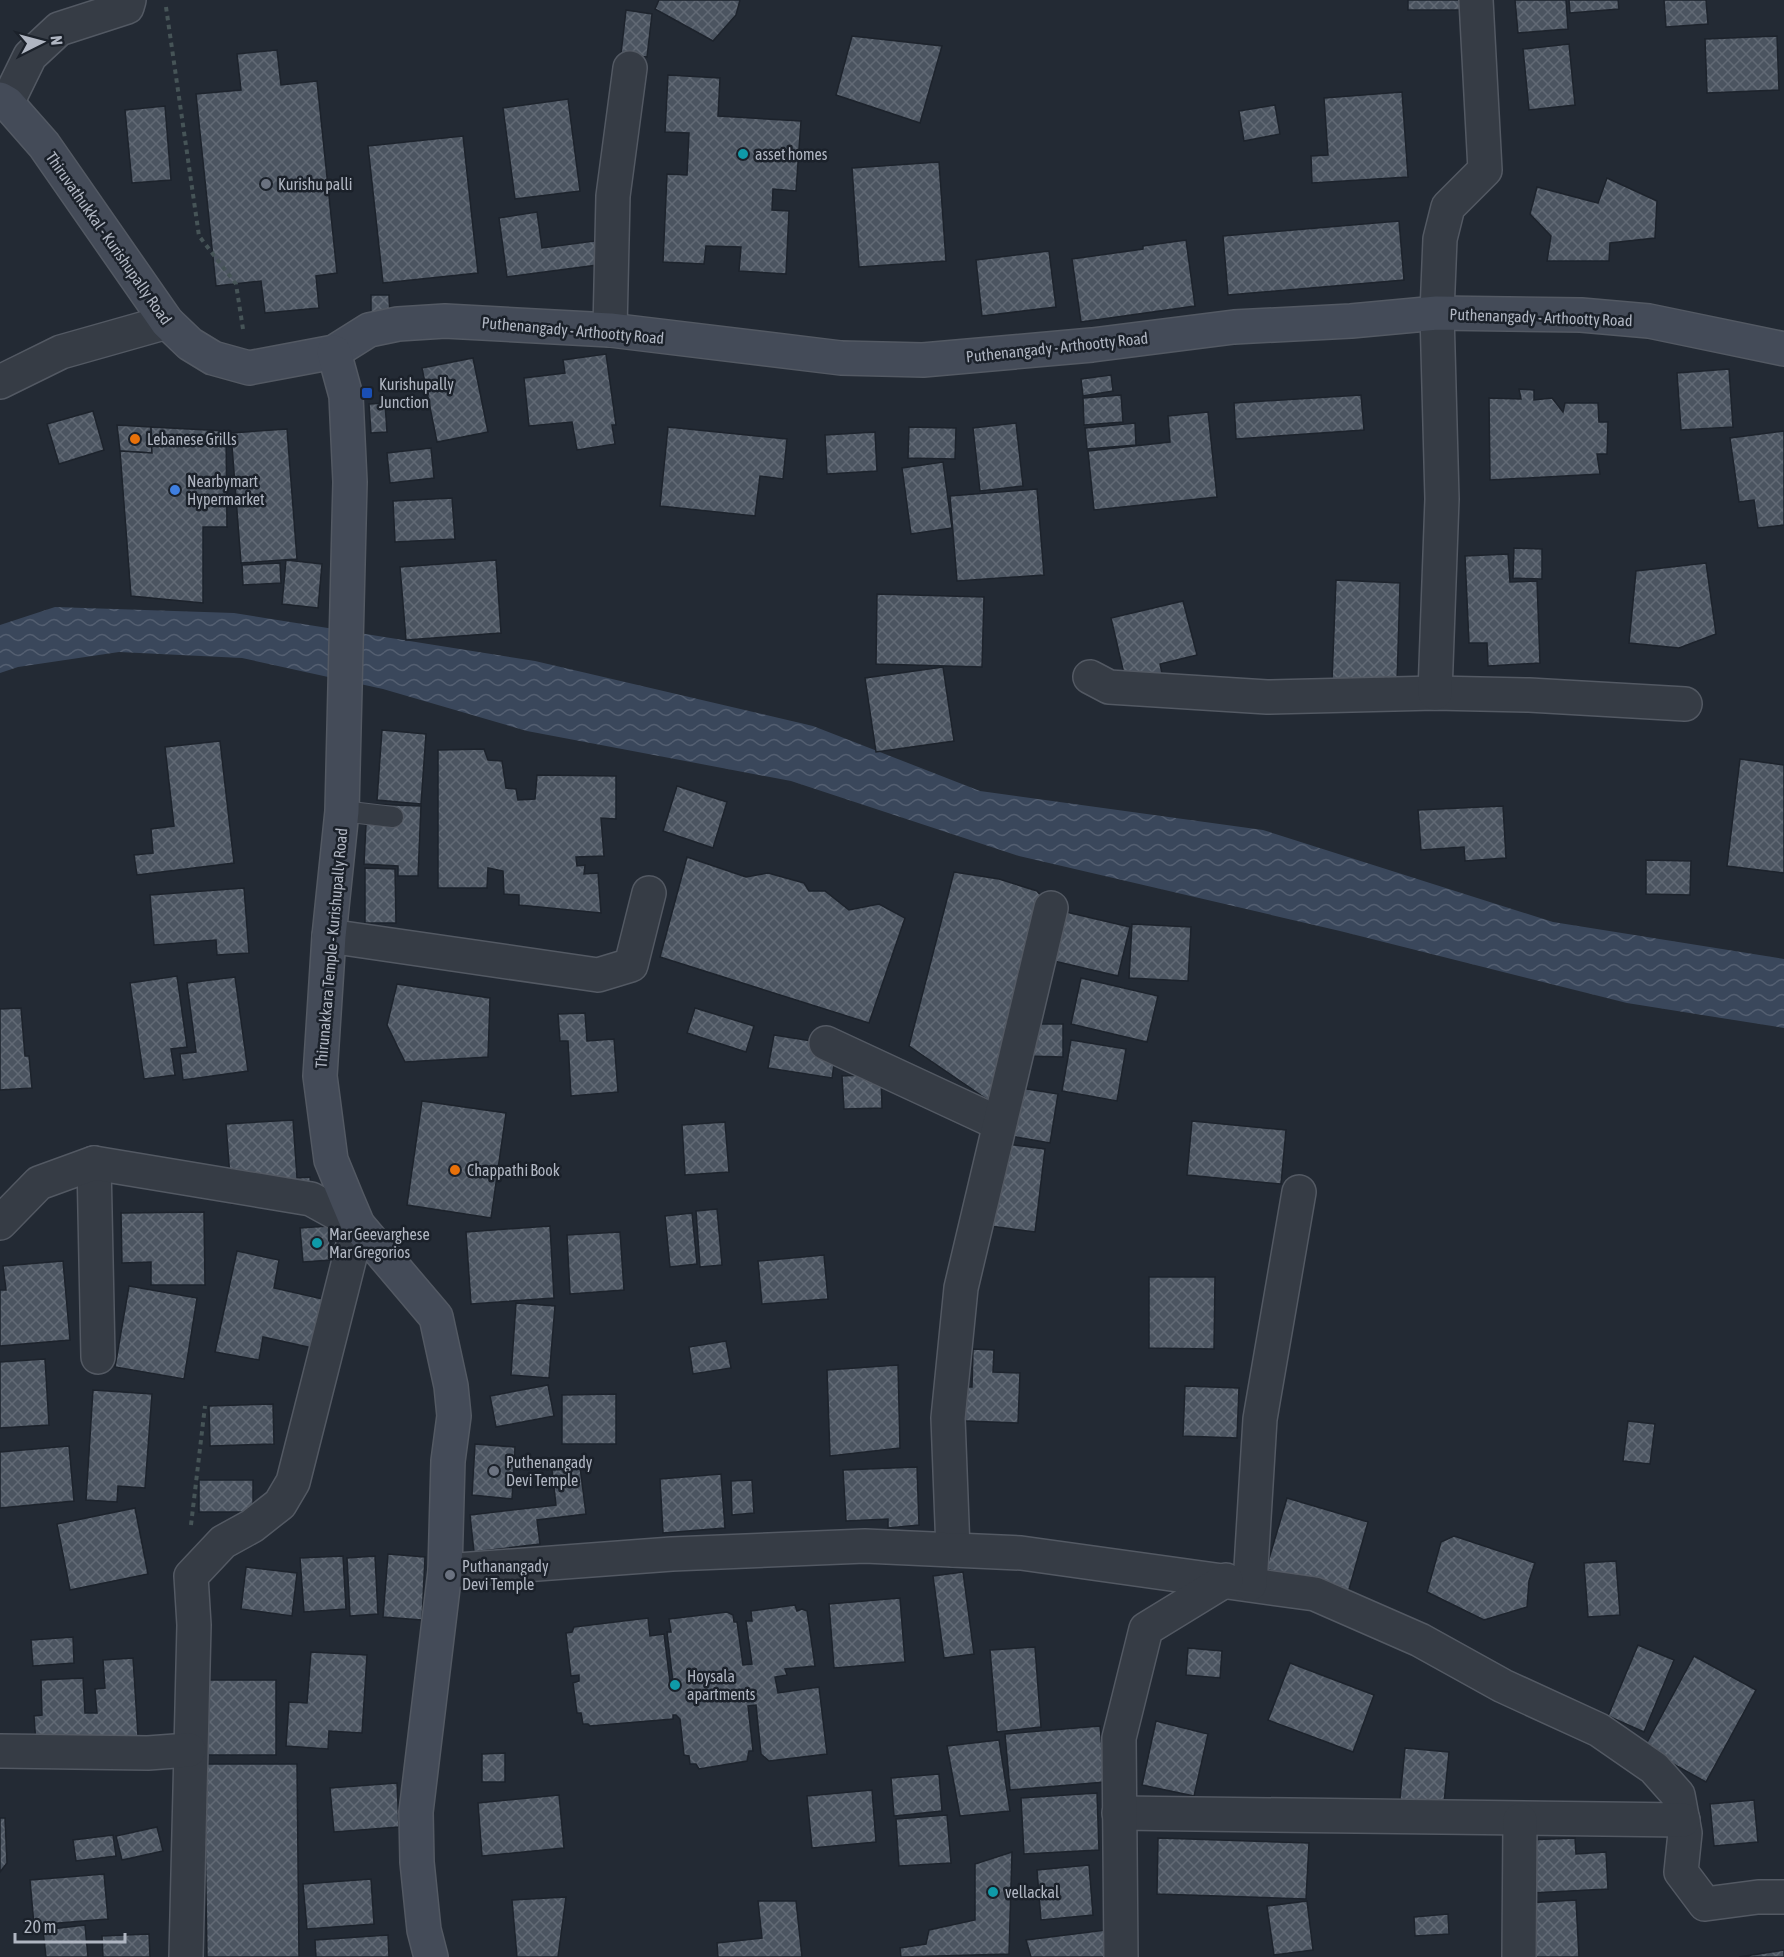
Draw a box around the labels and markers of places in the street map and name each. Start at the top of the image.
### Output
place label: asset homes [755,145,828,163]
marker: asset homes [736,147,750,161]
place label: Kurishu palli [278,175,352,194]
marker: Kurishu palli [259,177,273,191]
place label: Kurishupally Junction [379,375,454,411]
marker: Kurishupally Junction [360,386,374,400]
place label: Lebanese Grills [147,430,237,448]
marker: Lebanese Grills [128,432,142,446]
place label: Nearbymart Hypermarket [187,472,265,509]
marker: Nearbymart Hypermarket [168,483,182,497]
place label: Chappathi Book [467,1161,560,1180]
marker: Chappathi Book [448,1163,462,1177]
place label: Mar Geevarghese Mar Gregorios [329,1225,430,1262]
marker: Mar Geevarghese Mar Gregorios [310,1236,324,1250]
place label: Puthenangady Devi Temple [506,1453,593,1490]
marker: Puthenangady Devi Temple [487,1464,501,1478]
place label: Puthanangady Devi Temple [462,1557,549,1594]
marker: Puthanangady Devi Temple [443,1568,457,1582]
place label: Hoysala apartments [687,1667,756,1704]
marker: Hoysala apartments [668,1678,682,1692]
place label: vellackal [1005,1883,1060,1901]
marker: vellackal [986,1885,1000,1899]

